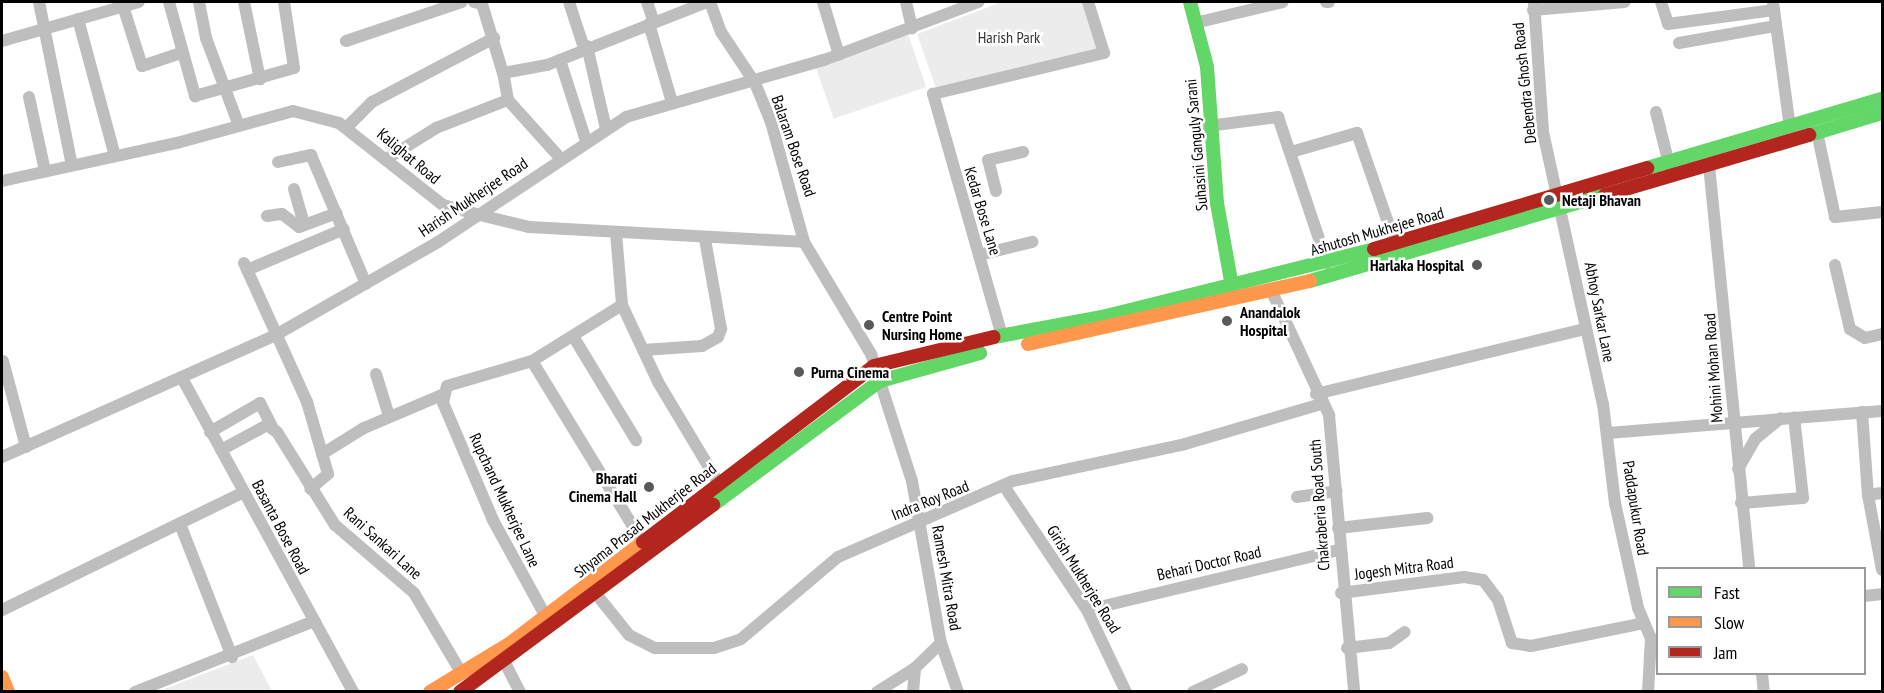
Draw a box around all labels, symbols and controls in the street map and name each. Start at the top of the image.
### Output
street label: Debendra Ghosh Road [1508,22,1540,144]
park label: Harish Park [978,27,1040,47]
street label: Suhasini Ganguly Sarani [1181,78,1211,212]
street label: Balaram Bose Road [768,93,820,199]
street label: Kalighat Road [373,124,445,188]
street label: Harish Mukherjee Road [415,153,531,241]
street label: Kedar Bose Lane [960,165,1006,257]
place label: Netaji Bhavan [1562,190,1641,210]
marker: Netaji Bhavan [1540,191,1558,209]
street label: Ashutosh Mukhejee Road [1308,203,1446,259]
place label: Harlaka Hospital [1370,255,1464,275]
marker: Harlaka Hospital [1468,256,1486,274]
street label: Abhoy Sarkar Lane [1581,260,1619,364]
place label: Anandalok Hospital [1240,302,1300,340]
place label: Centre Point Nursing Home [882,306,962,344]
marker: Anandalok Hospital [1218,312,1236,330]
street label: Mohini Mohan Road [1700,313,1726,423]
marker: Centre Point Nursing Home [860,316,878,334]
place label: Purna Cinema [811,362,889,382]
marker: Purna Cinema [792,365,806,379]
street label: Rupchand Mukherjee Lane [465,430,545,570]
street label: Chakraberia Road South [1305,439,1333,571]
street label: Shyama Prasad Mukherjee Road [570,459,720,581]
street label: Paddapukur Road [1619,459,1653,557]
place label: Bharati Cinema Hall [569,468,637,506]
street label: Indra Roy Road [888,476,972,524]
street label: Basanta Bose Road [248,477,314,577]
marker: Bharati Cinema Hall [642,480,656,494]
street label: Rani Sankari Lane [340,503,426,583]
street label: Girish Mukherjee Road [1043,521,1125,637]
street label: Ramesh Mitra Road [928,524,966,632]
street label: Behari Doctor Road [1155,542,1263,584]
street label: Jogesh Mitra Road [1353,552,1455,584]
legend [1656,567,1866,675]
text: Fast [1714,581,1740,604]
text: Slow [1714,611,1744,634]
text: Jam [1714,641,1737,664]

